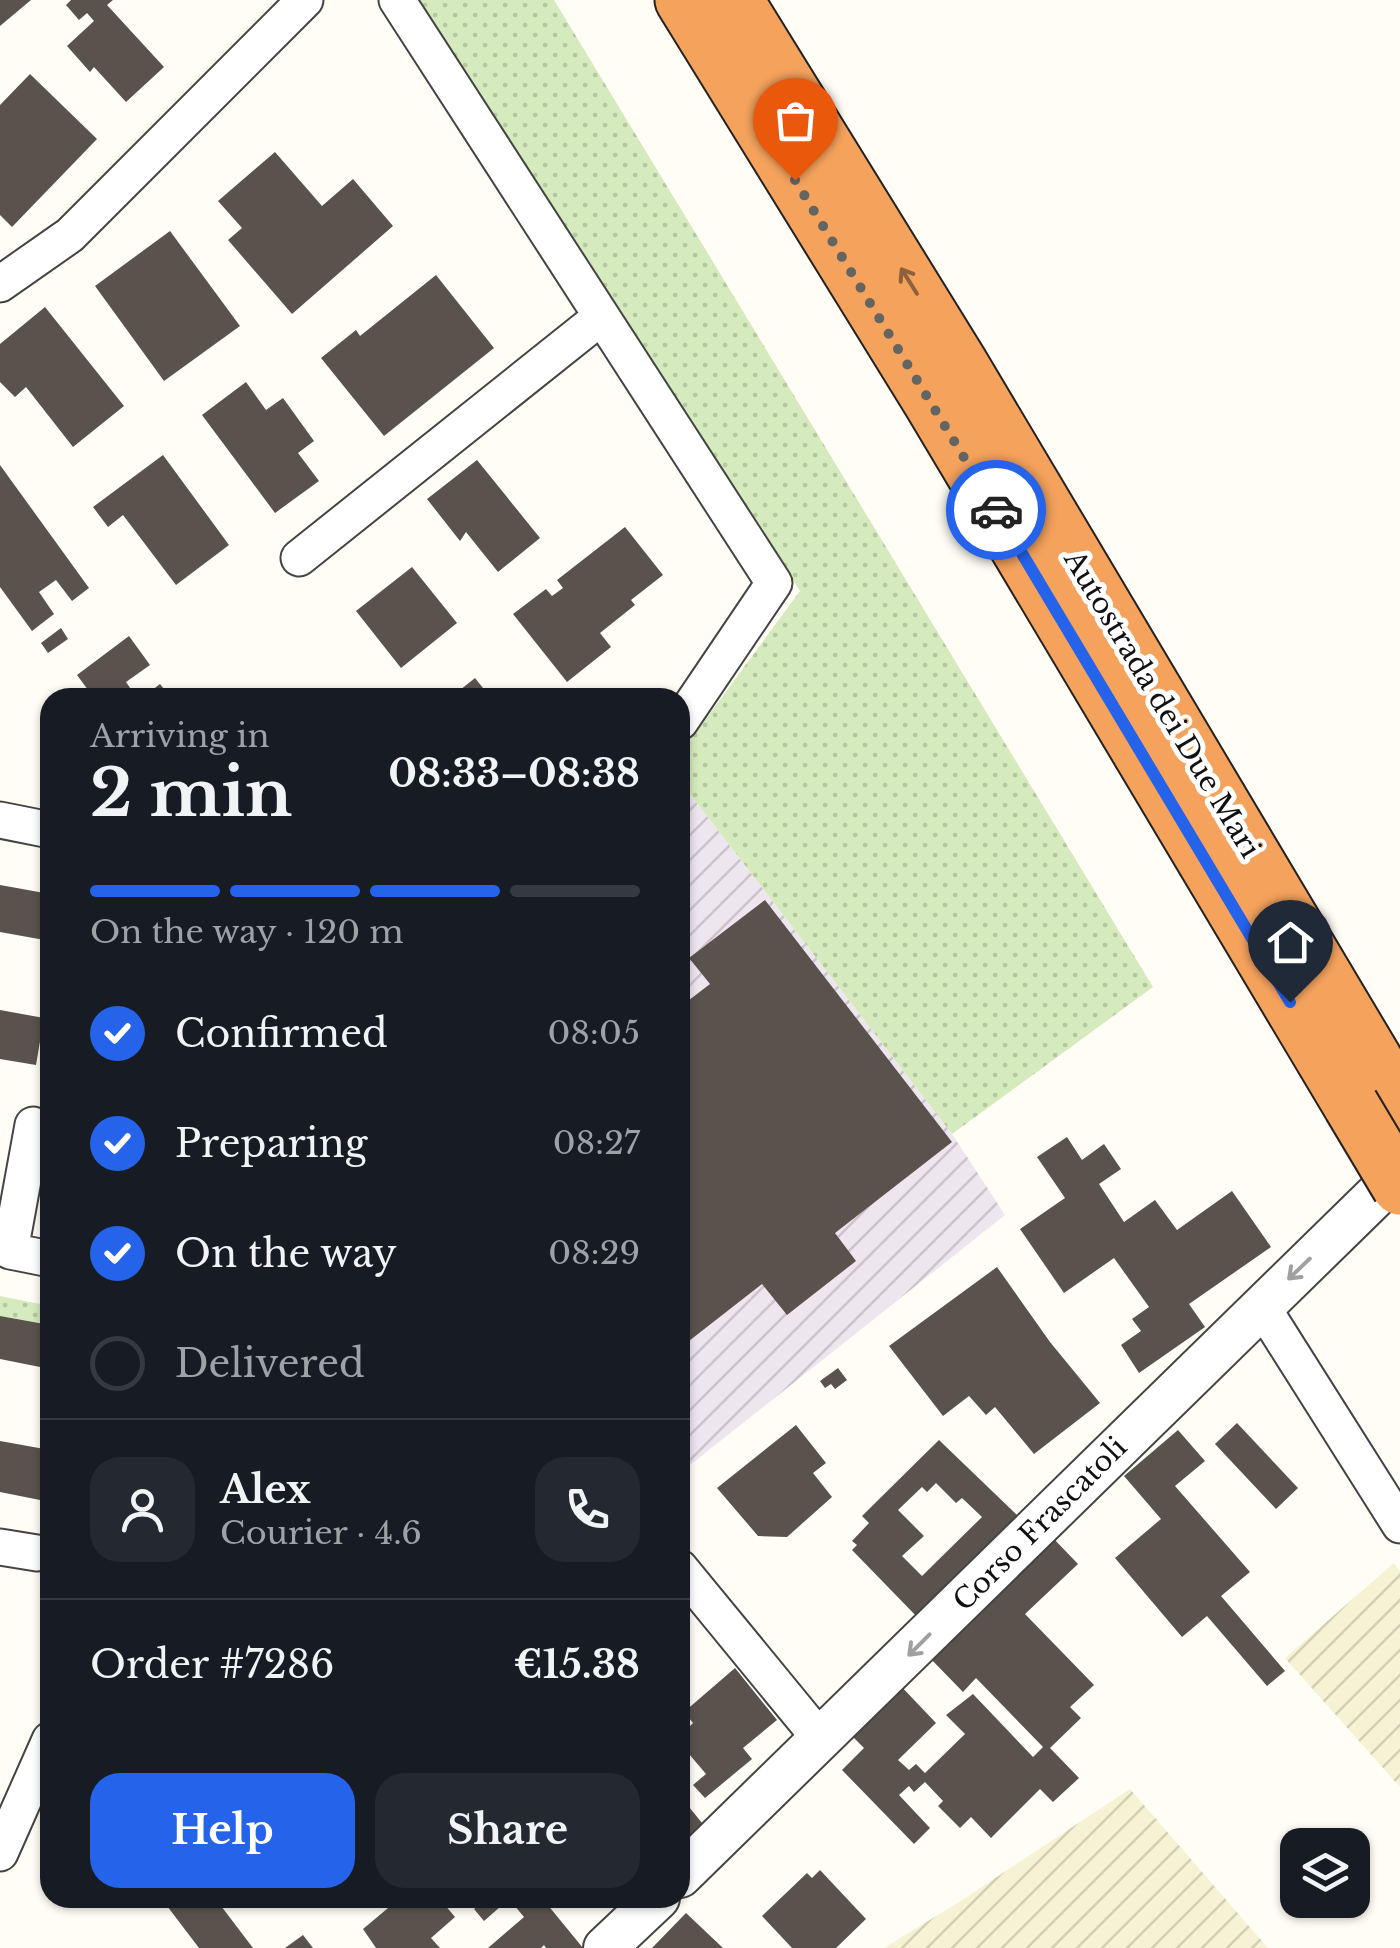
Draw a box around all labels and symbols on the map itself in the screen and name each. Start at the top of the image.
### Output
pin [753,78,838,181]
one-way arrow [899,268,919,296]
courier [946,460,1046,560]
street label: Autostrada dei Due Mari [1056,543,1268,864]
pin [1248,900,1333,1003]
one-way arrow [1287,1257,1312,1280]
street label: Corso Frascatoli [946,1430,1134,1618]
one-way arrow [907,1633,931,1657]

